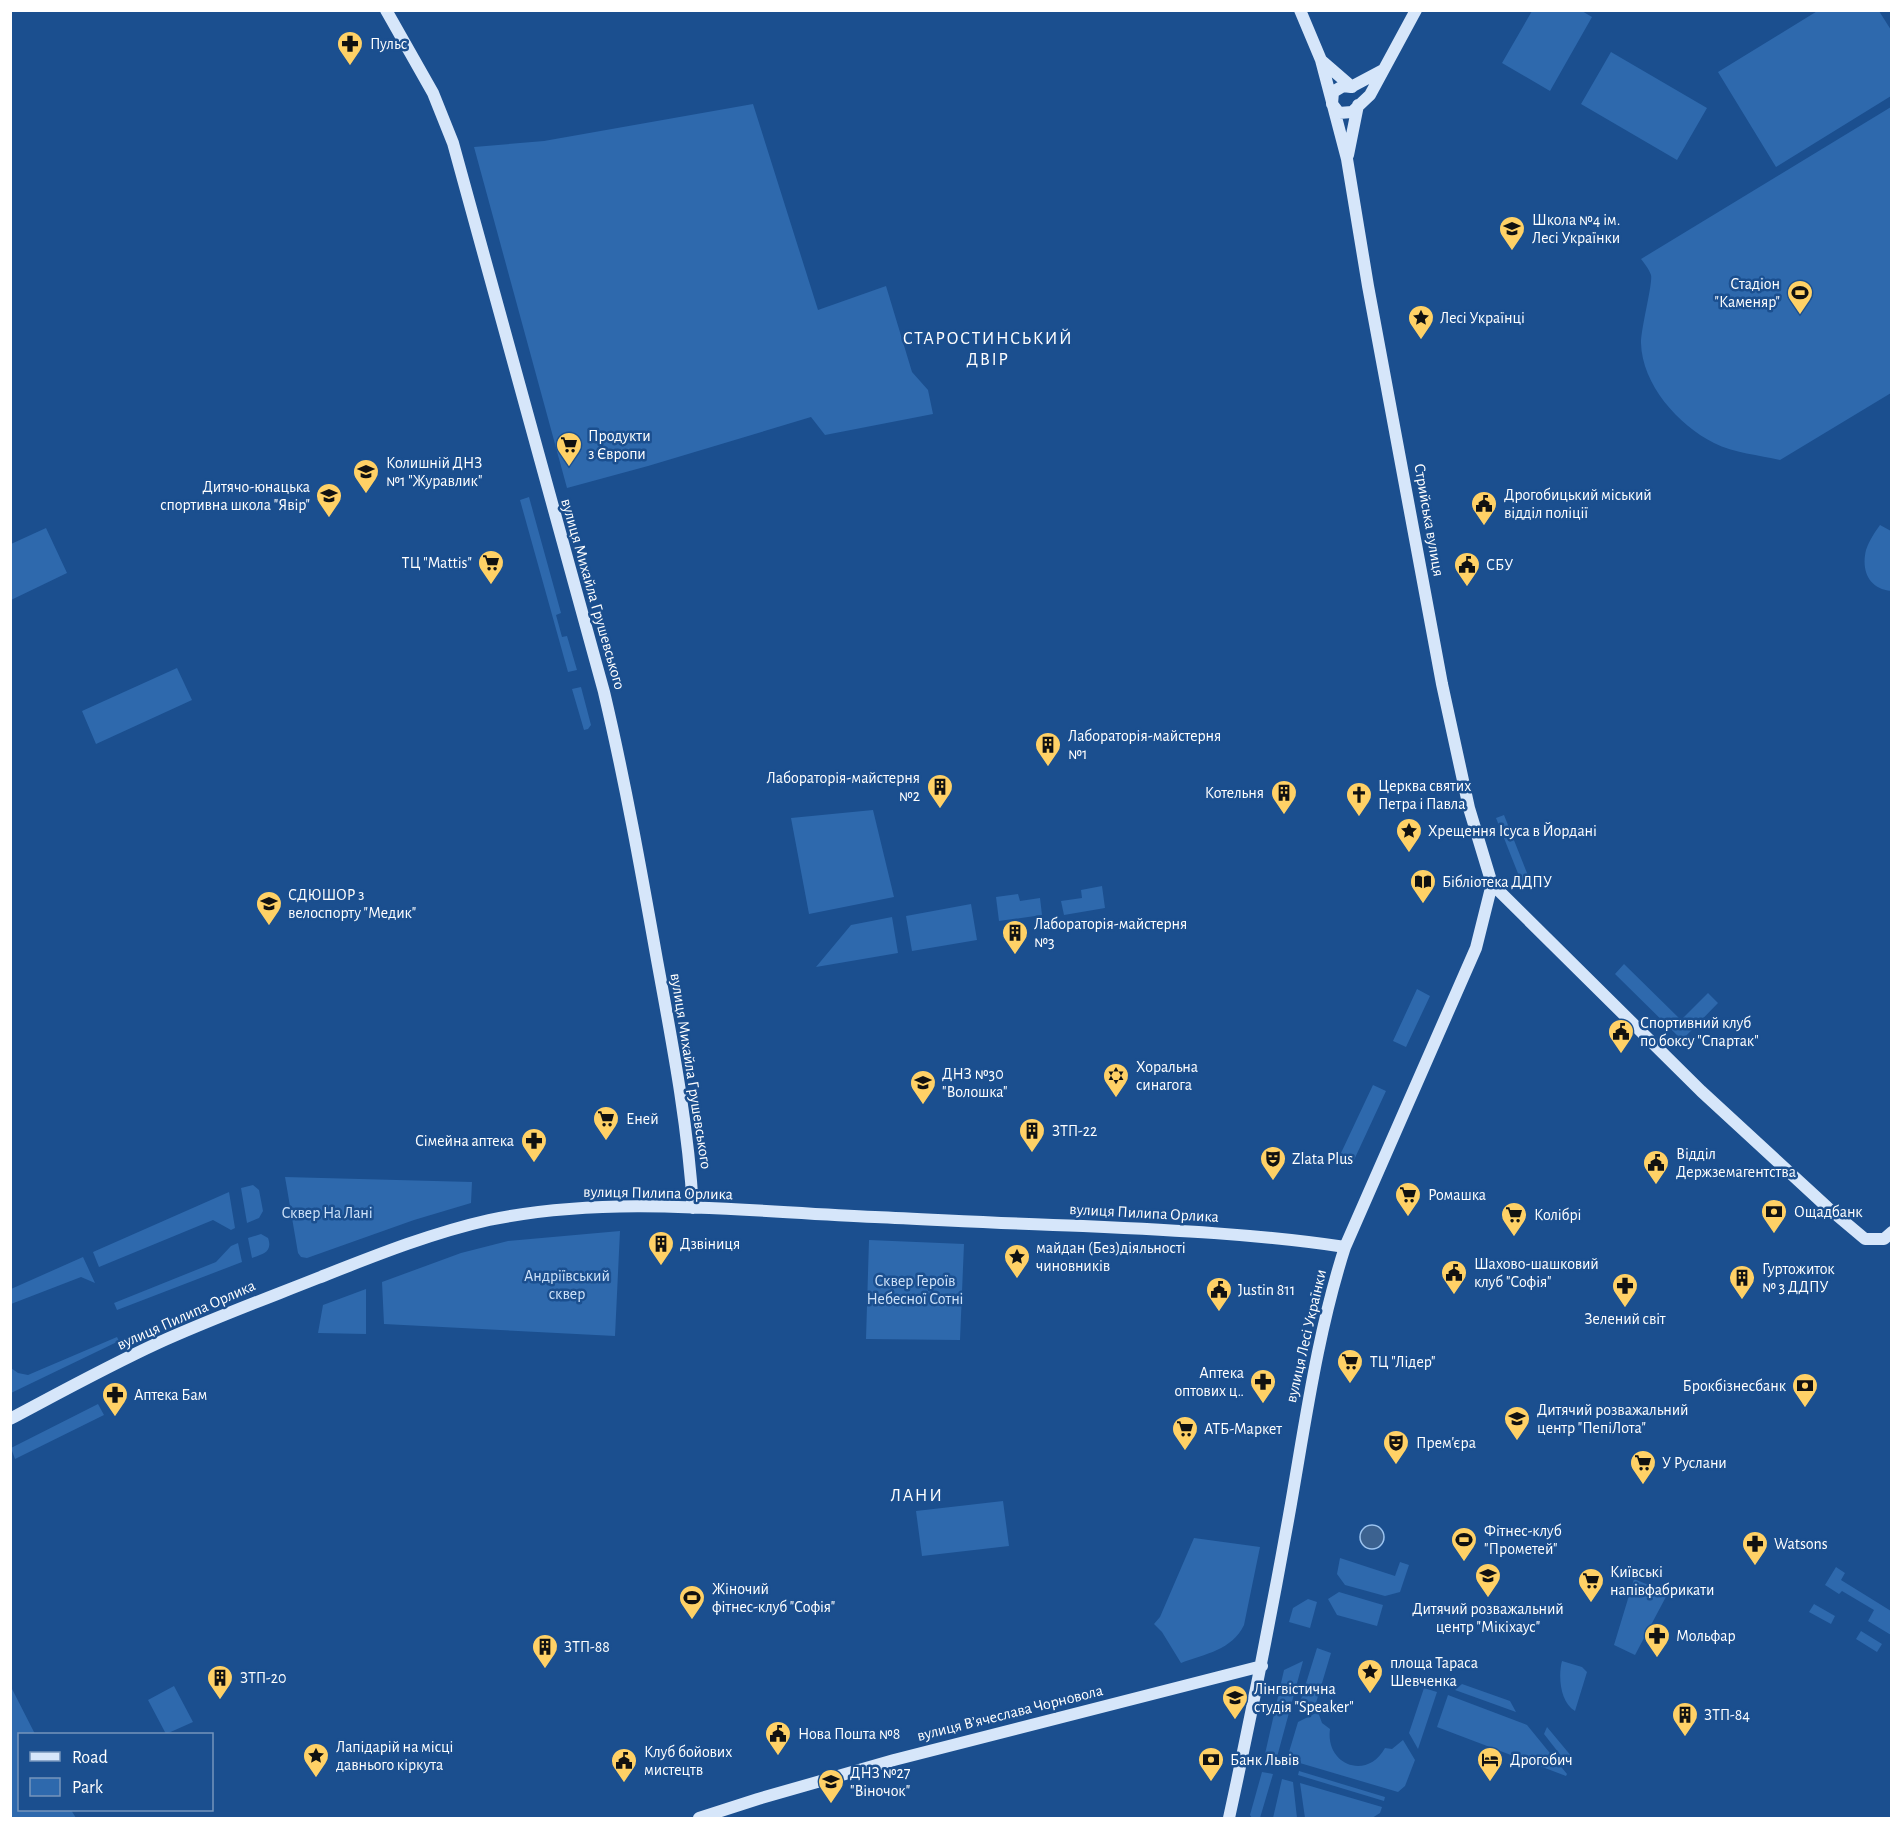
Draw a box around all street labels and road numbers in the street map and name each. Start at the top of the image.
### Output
street label: Стрийська вулиця [1410,462,1447,578]
street label: вулиця Михайла Грушевського [557,497,628,692]
street label: вулиця Михайла Грушевського [667,972,714,1170]
street label: вулиця Пилипа Орлика [583,1184,733,1203]
street label: вулиця Пилипа Орлика [1069,1201,1219,1226]
street label: вулиця Лесі Українки [1283,1268,1330,1404]
street label: вулиця Пилипа Орлика [114,1277,258,1354]
street label: вулиця Вʼячеслава Чорновола [915,1682,1105,1745]

